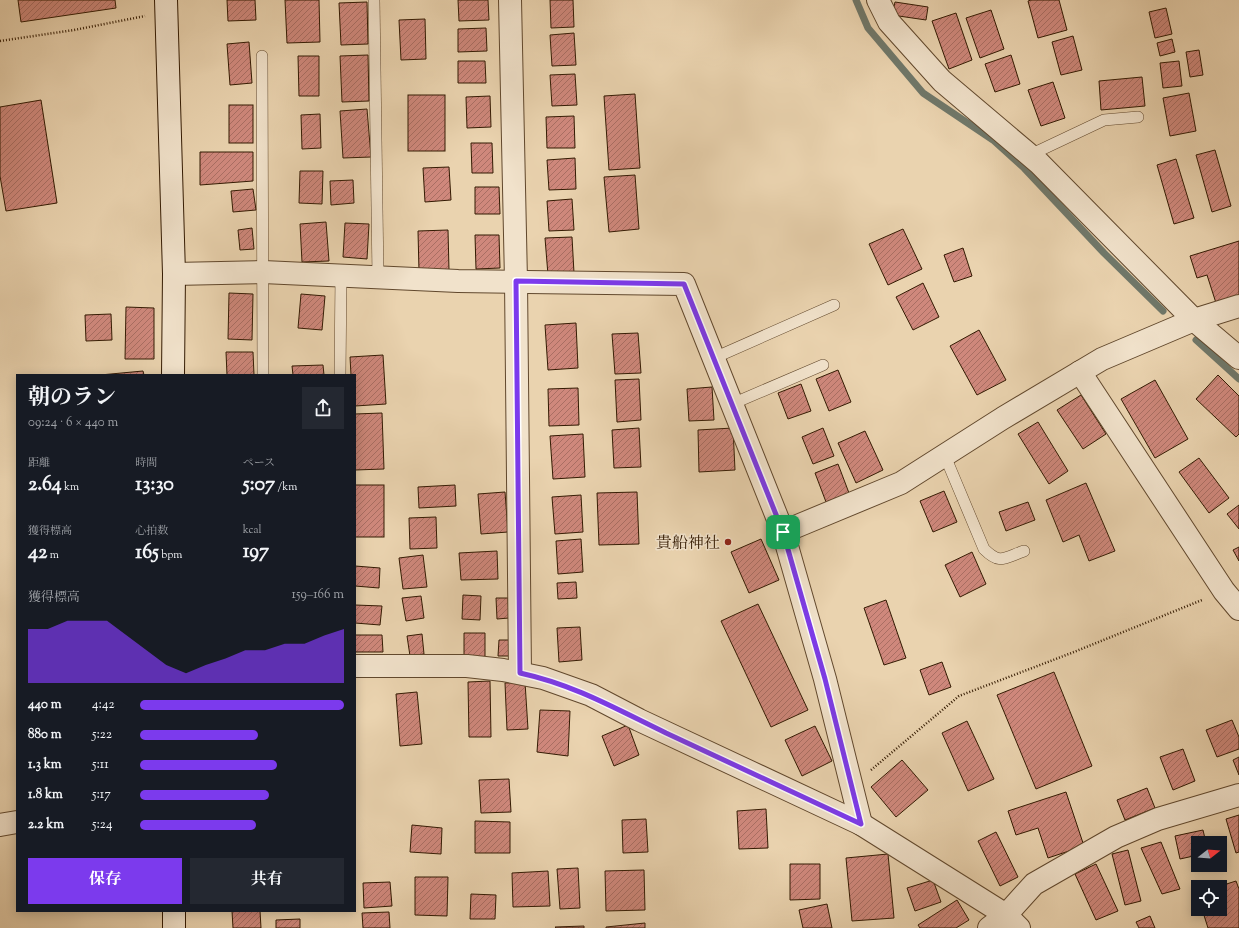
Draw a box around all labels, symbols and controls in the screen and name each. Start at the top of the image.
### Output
text: 朝のラン [28,383,116,415]
button: share [302,387,344,429]
text: 09:24 · 6 × 440 m [28,414,118,432]
text: 距離 [28,455,50,471]
text: 時間 [135,455,157,471]
text: ペース [243,455,275,471]
text: 2.64 [28,471,62,500]
text: 13:30 [135,471,174,500]
text: 5:07 [243,471,275,500]
text: km [62,479,79,495]
text: /km [275,479,297,495]
pin [766,515,800,549]
icon: arrive [772,521,794,543]
text: kcal [243,522,262,538]
text: 獲得標高 [28,523,72,539]
text: 心拍数 [135,523,168,539]
place label: 貴船神社 [656,533,720,556]
marker: 貴船神社 [723,537,733,547]
text: 197 [243,538,269,567]
text: 42 [28,539,47,568]
text: 165 [135,539,159,568]
text: m [47,547,59,563]
text: bpm [159,547,182,563]
text: 159–166 m [292,586,344,604]
text: 獲得標高 [28,589,80,607]
text: 440 m [28,696,61,714]
text: 4:42 [92,696,115,714]
text: 880 m [28,726,61,744]
text: 5:22 [92,726,112,744]
text: 1.3 km [28,756,62,774]
text: 5:11 [92,756,109,774]
text: 1.8 km [28,786,63,804]
text: 5:17 [92,786,111,804]
text: 2.2 km [28,816,64,834]
text: 5:24 [92,816,112,834]
north arrow [1191,836,1227,872]
map controls [1191,836,1227,916]
button: 保存 [28,858,182,904]
button: 共有 [190,858,344,904]
button: locate [1191,880,1227,916]

